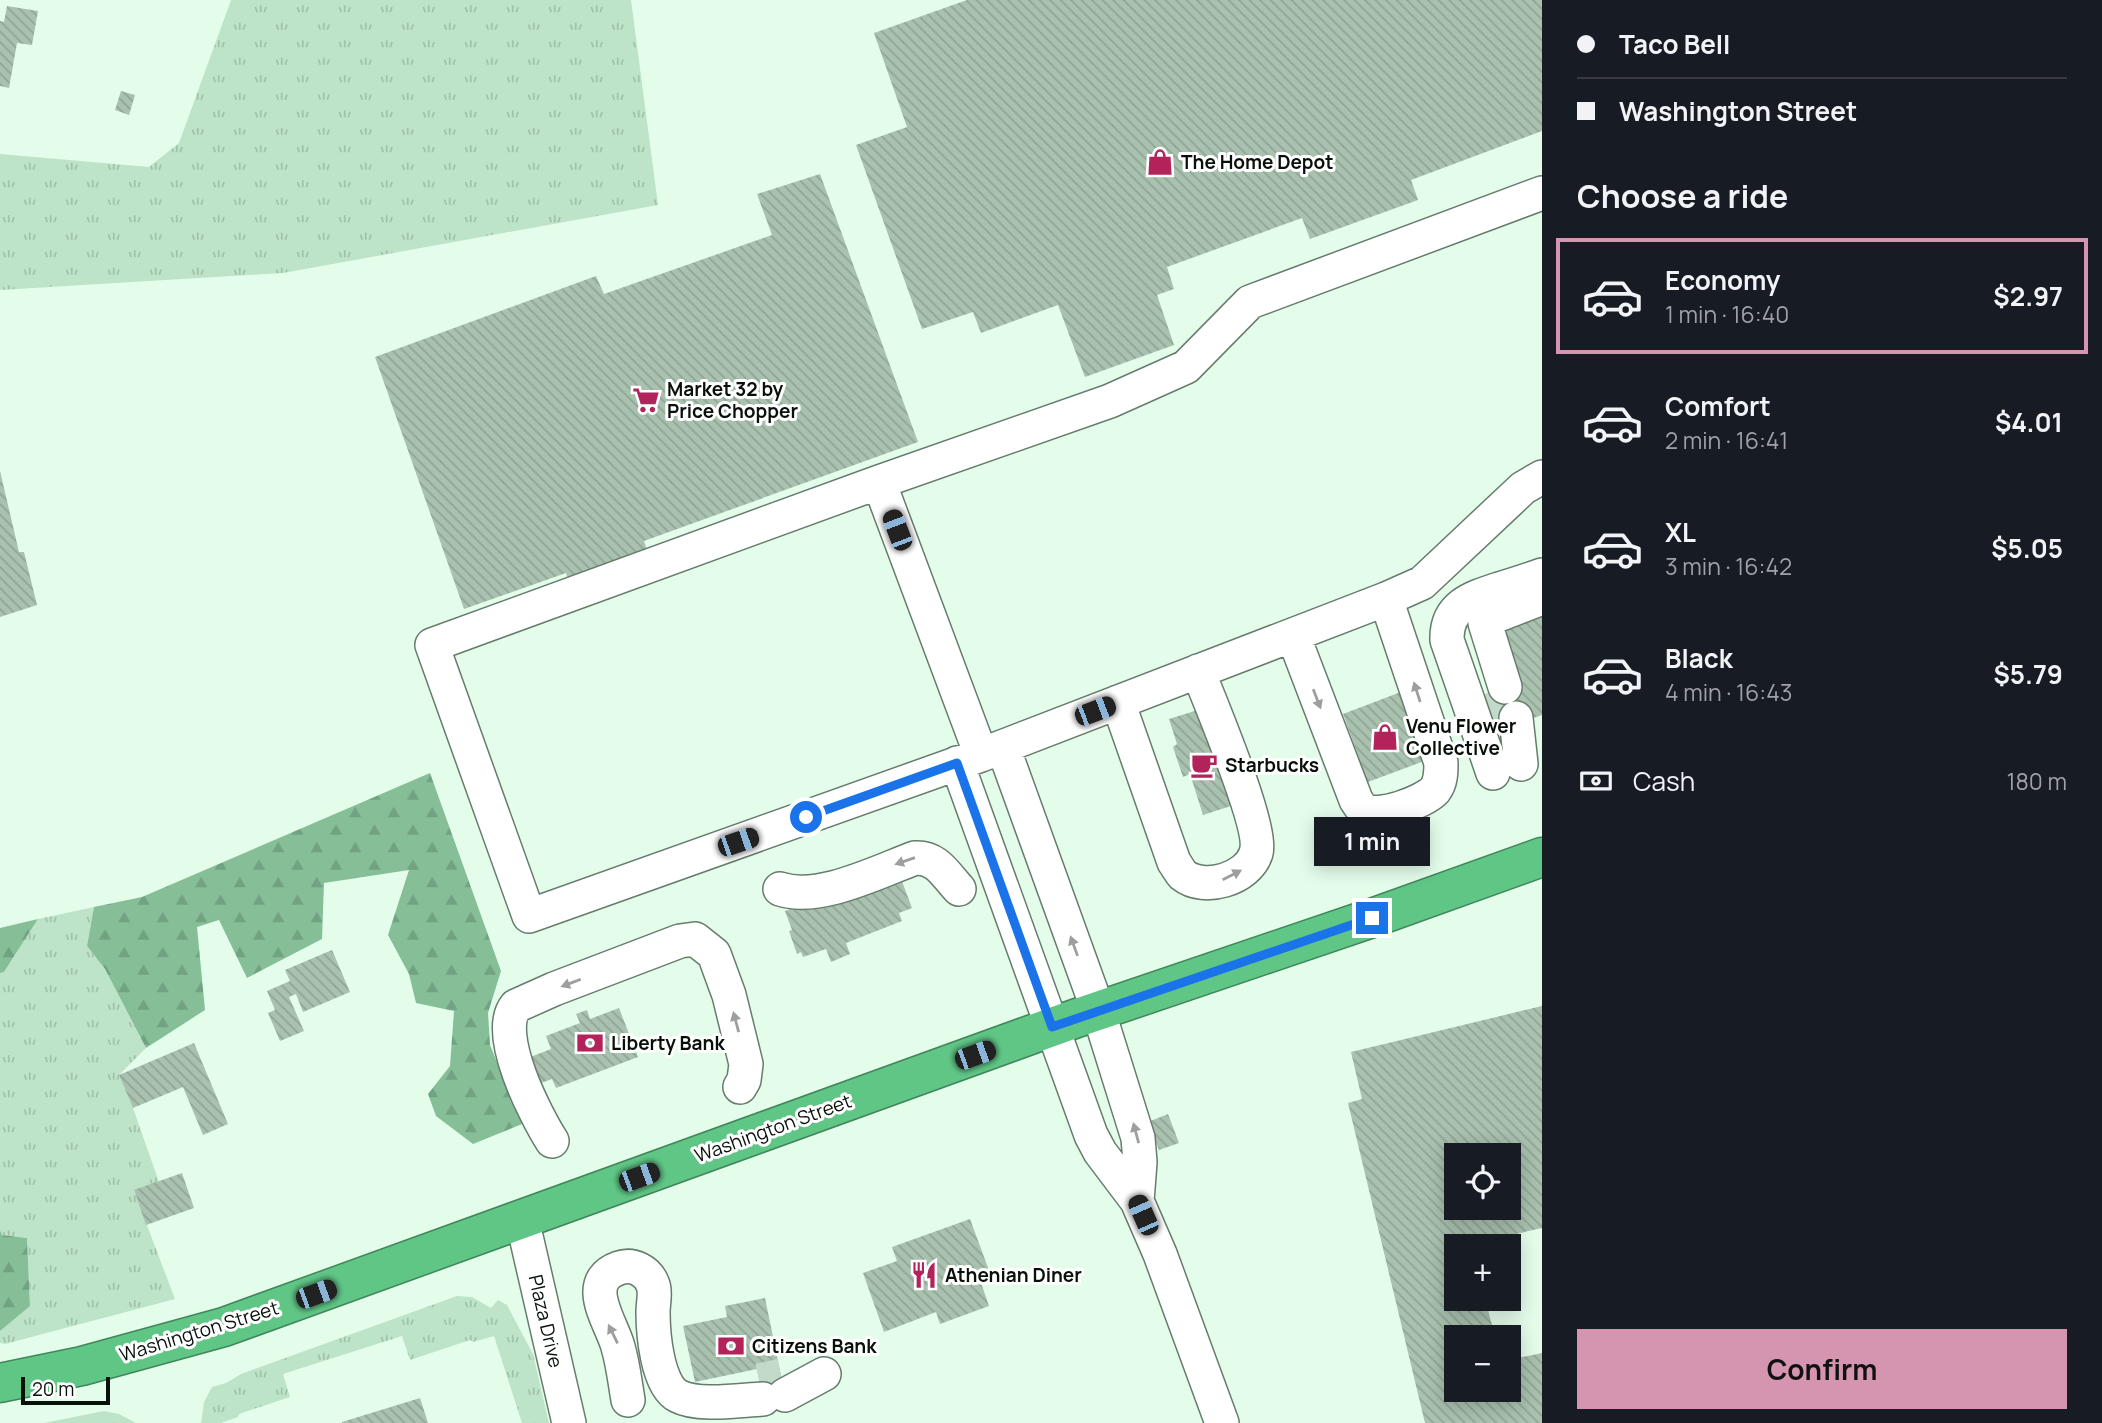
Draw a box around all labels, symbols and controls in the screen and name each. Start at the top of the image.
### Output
text: Taco Bell [1619,26,1730,62]
text: Washington Street [1619,93,1857,129]
shop icon: The Home Depot [1145,147,1175,177]
place label: The Home Depot [1181,149,1333,175]
text: Choose a ride [1577,174,1788,218]
text: Economy [1665,262,1780,298]
icon: car [1581,265,1644,328]
text: $2.97 [1993,278,2063,314]
text: 1 min · 16:40 [1665,298,1789,330]
place label: Market 32 by Price Chopper [667,376,798,424]
supermarket icon: Market 32 by Price Chopper [631,385,661,415]
text: Comfort [1665,388,1771,424]
icon: car [1581,391,1644,454]
text: $4.01 [1995,404,2063,440]
text: 2 min · 16:41 [1665,424,1788,456]
car [880,507,915,553]
text: XL [1665,514,1696,550]
icon: car [1581,517,1644,580]
text: $5.05 [1991,530,2063,566]
text: 3 min · 16:42 [1665,550,1792,582]
text: Black [1665,640,1733,676]
icon: car [1581,643,1644,706]
text: $5.79 [1994,656,2063,692]
text: 4 min · 16:43 [1665,676,1793,708]
one-way arrow [1411,681,1422,702]
one-way arrow [1312,688,1323,709]
car [1072,694,1119,728]
place label: Venu Flower Collective [1406,713,1517,761]
shop icon: Venu Flower Collective [1370,722,1400,752]
cafe icon: Starbucks [1189,750,1219,780]
place label: Starbucks [1225,752,1319,778]
icon: cash [1577,762,1615,800]
text: Cash [1633,763,1695,799]
text: 180 m [2007,765,2067,797]
route start [790,801,822,833]
callout: 1 min [1314,816,1430,866]
car [715,825,762,859]
text: 1 min [1344,825,1400,857]
one-way arrow [894,857,915,867]
one-way arrow [1223,870,1243,882]
route end [1356,902,1388,934]
one-way arrow [1069,936,1080,957]
one-way arrow [560,978,581,989]
one-way arrow [730,1010,741,1032]
bank icon: Liberty Bank [575,1028,605,1058]
place label: Liberty Bank [611,1030,725,1056]
car [952,1038,999,1072]
street label: Washington Street [691,1088,855,1168]
one-way arrow [1130,1122,1141,1144]
map controls [1444,1143,1521,1402]
button: locate [1444,1143,1521,1220]
car [616,1160,663,1194]
car [1125,1192,1162,1238]
button: + [1444,1234,1521,1311]
restaurant icon: Athenian Diner [909,1260,939,1290]
place label: Athenian Diner [945,1262,1082,1288]
street label: Plaza Drive [523,1272,569,1370]
car [293,1277,340,1311]
street label: Washington Street [116,1294,282,1368]
one-way arrow [607,1324,618,1344]
button: − [1444,1325,1521,1402]
button: Confirm [1577,1329,2067,1409]
bank icon: Citizens Bank [716,1331,746,1361]
place label: Citizens Bank [752,1333,877,1359]
scale bar [21,1374,110,1406]
text: 20 m [32,1376,74,1402]

